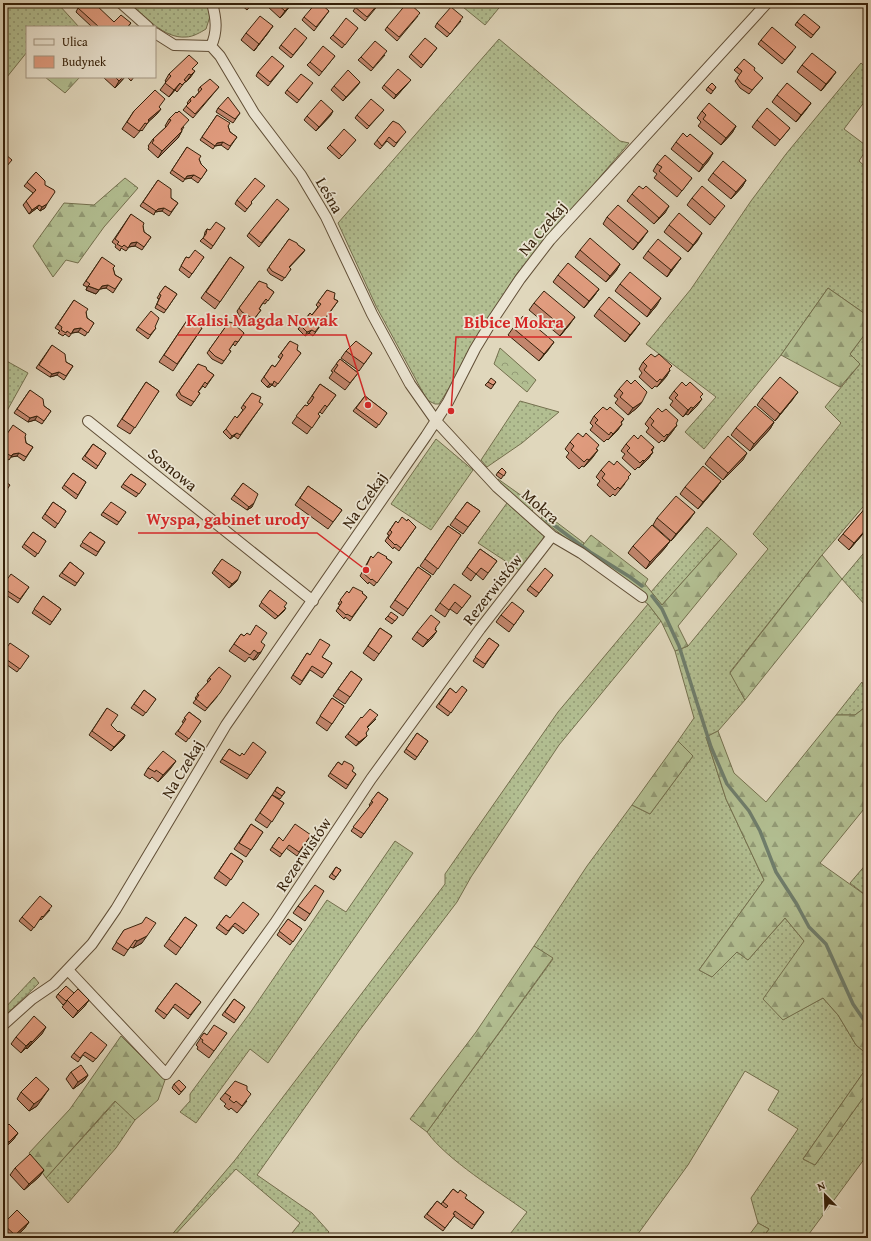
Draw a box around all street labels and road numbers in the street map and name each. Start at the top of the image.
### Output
street label: Leśna [310,172,350,218]
street label: Na Czekaj [512,195,572,261]
street label: Sosnowa [143,441,203,497]
street label: Na Czekaj [336,467,392,533]
street label: Mokra [517,483,566,530]
street label: Rezerwistów [456,548,528,630]
street label: Na Czekaj [155,735,209,803]
street label: Rezerwistów [269,811,337,896]

